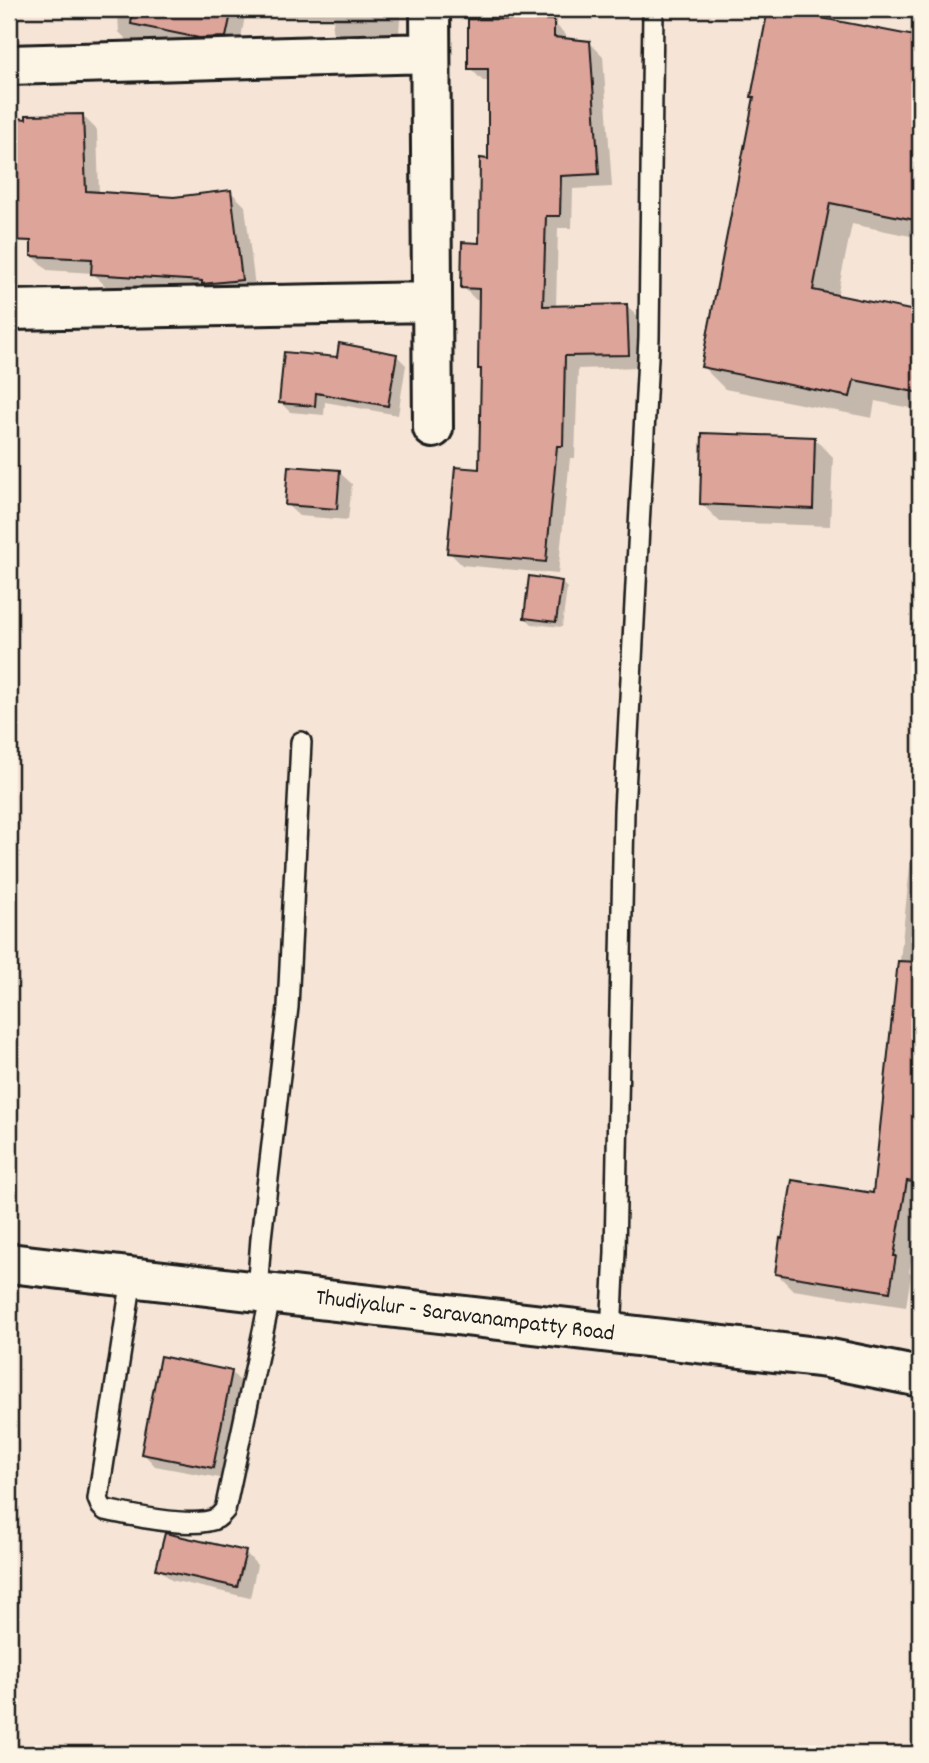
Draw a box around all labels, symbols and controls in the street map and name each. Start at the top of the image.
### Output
street label: Thudiyalur - Saravanampatty Road [314,1282,616,1352]

